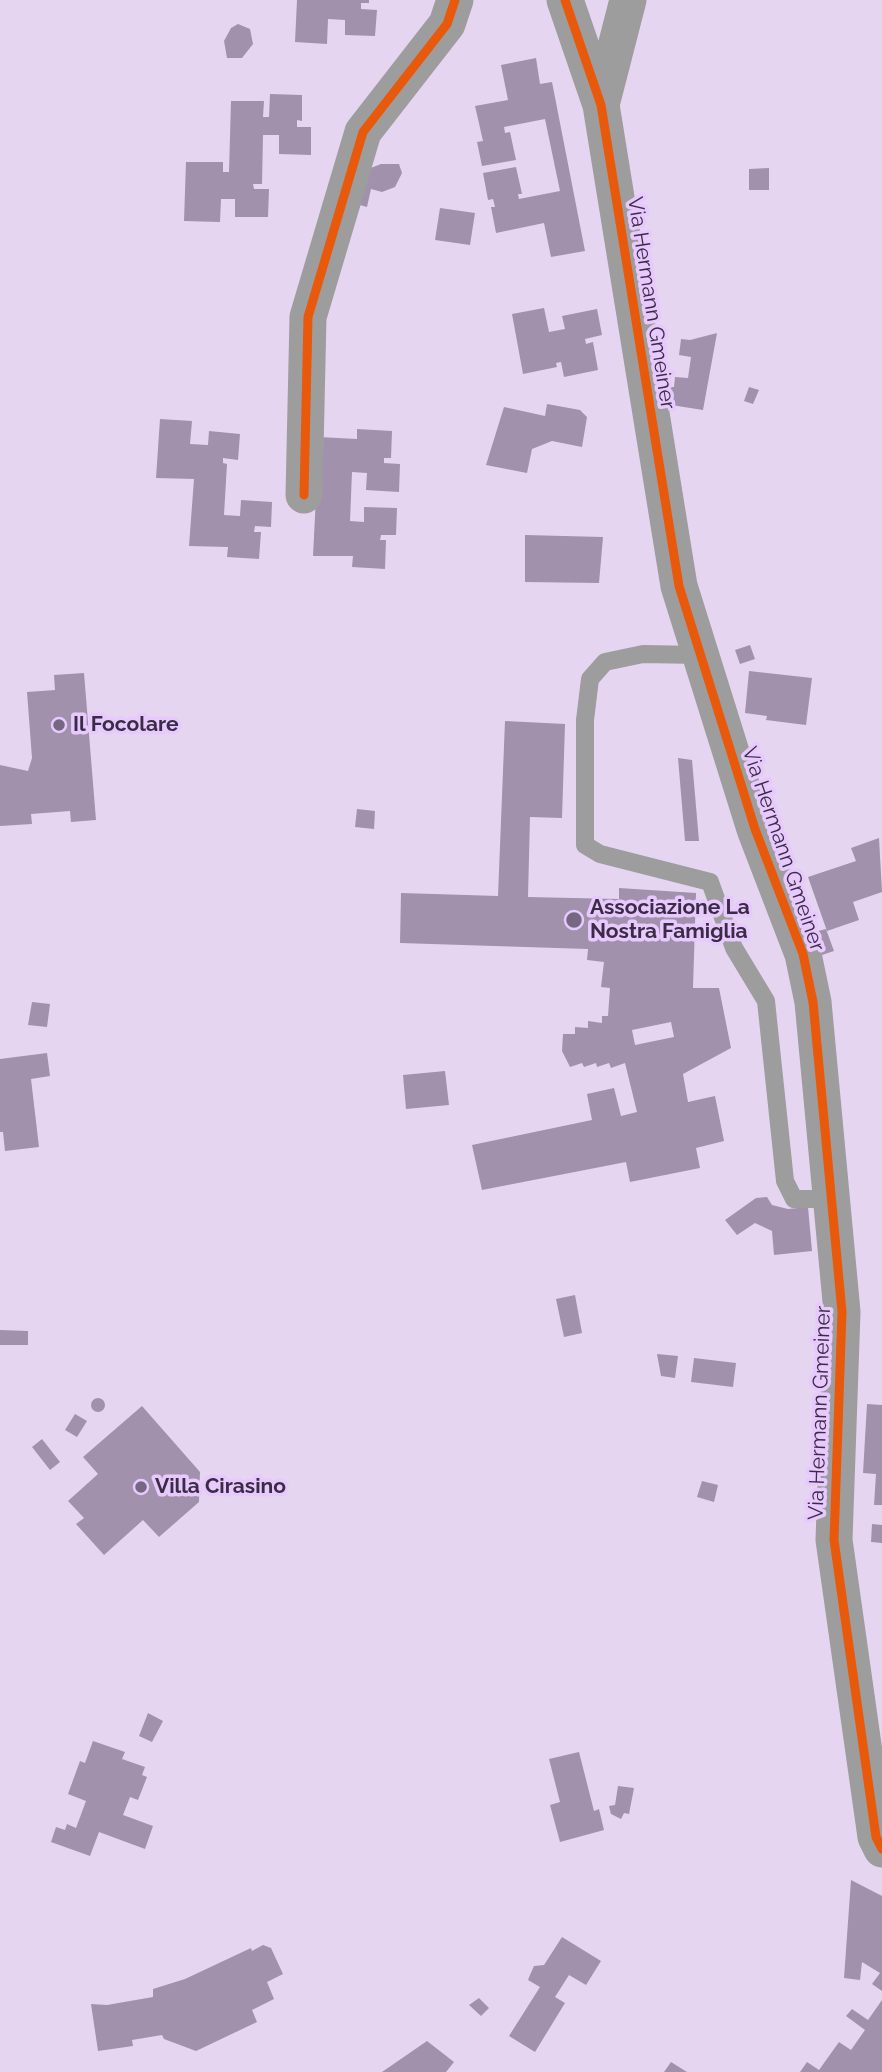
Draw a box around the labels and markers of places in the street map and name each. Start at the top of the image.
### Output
place label: Il Focolare [73,712,179,738]
marker: Il Focolare [51,717,67,733]
place label: Associazione La Nostra Famiglia [590,895,750,945]
marker: Associazione La Nostra Famiglia [564,910,584,930]
place label: Villa Cirasino [155,1474,286,1500]
marker: Villa Cirasino [133,1479,149,1495]

